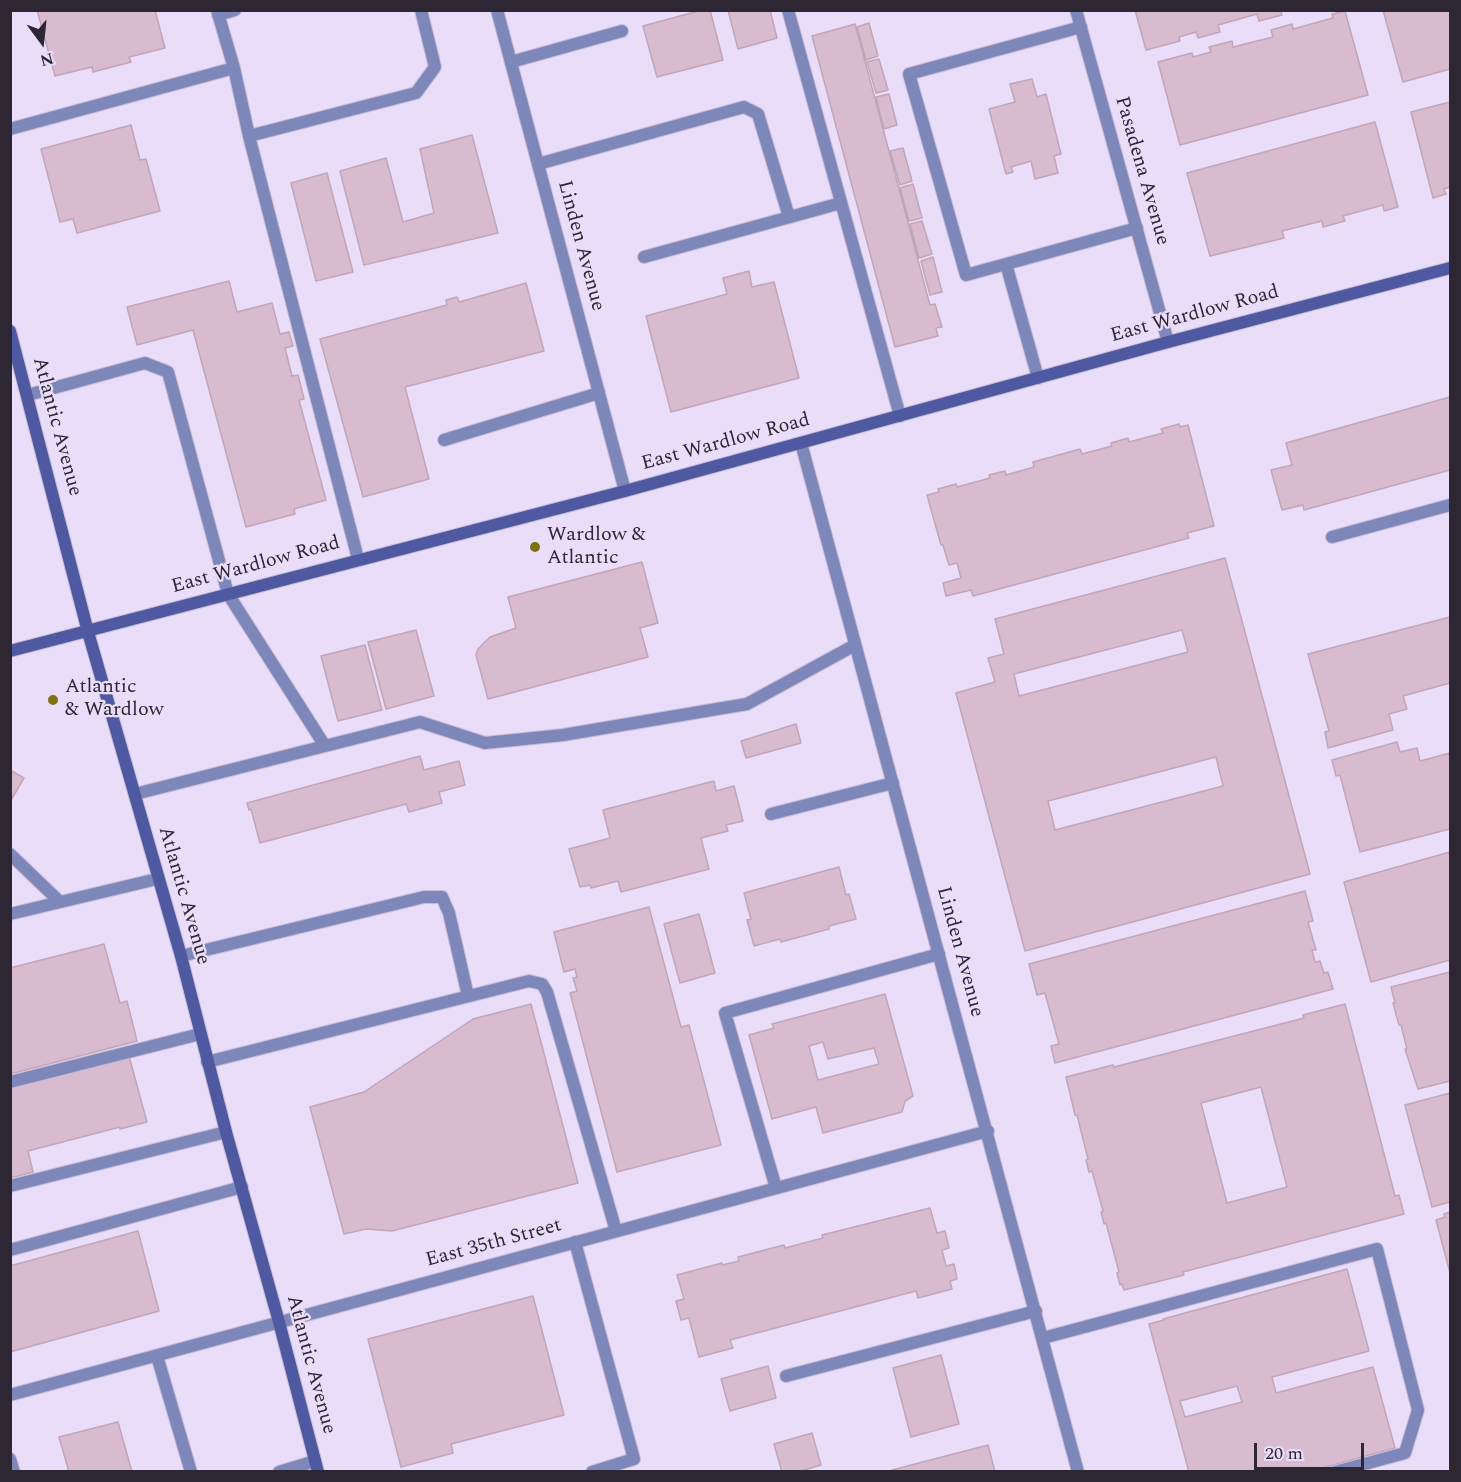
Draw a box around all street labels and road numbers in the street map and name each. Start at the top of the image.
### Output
street label: Pasadena Avenue [1108,94,1174,248]
street label: Linden Avenue [551,178,609,314]
street label: East Wardlow Road [1108,281,1282,349]
street label: Atlantic Avenue [26,355,86,499]
street label: East Wardlow Road [639,409,813,477]
street label: East Wardlow Road [169,532,343,600]
street label: Atlantic Avenue [152,824,214,968]
street label: Linden Avenue [930,884,988,1020]
street label: East 35th Street [424,1214,564,1274]
street label: Atlantic Avenue [280,1293,340,1437]

